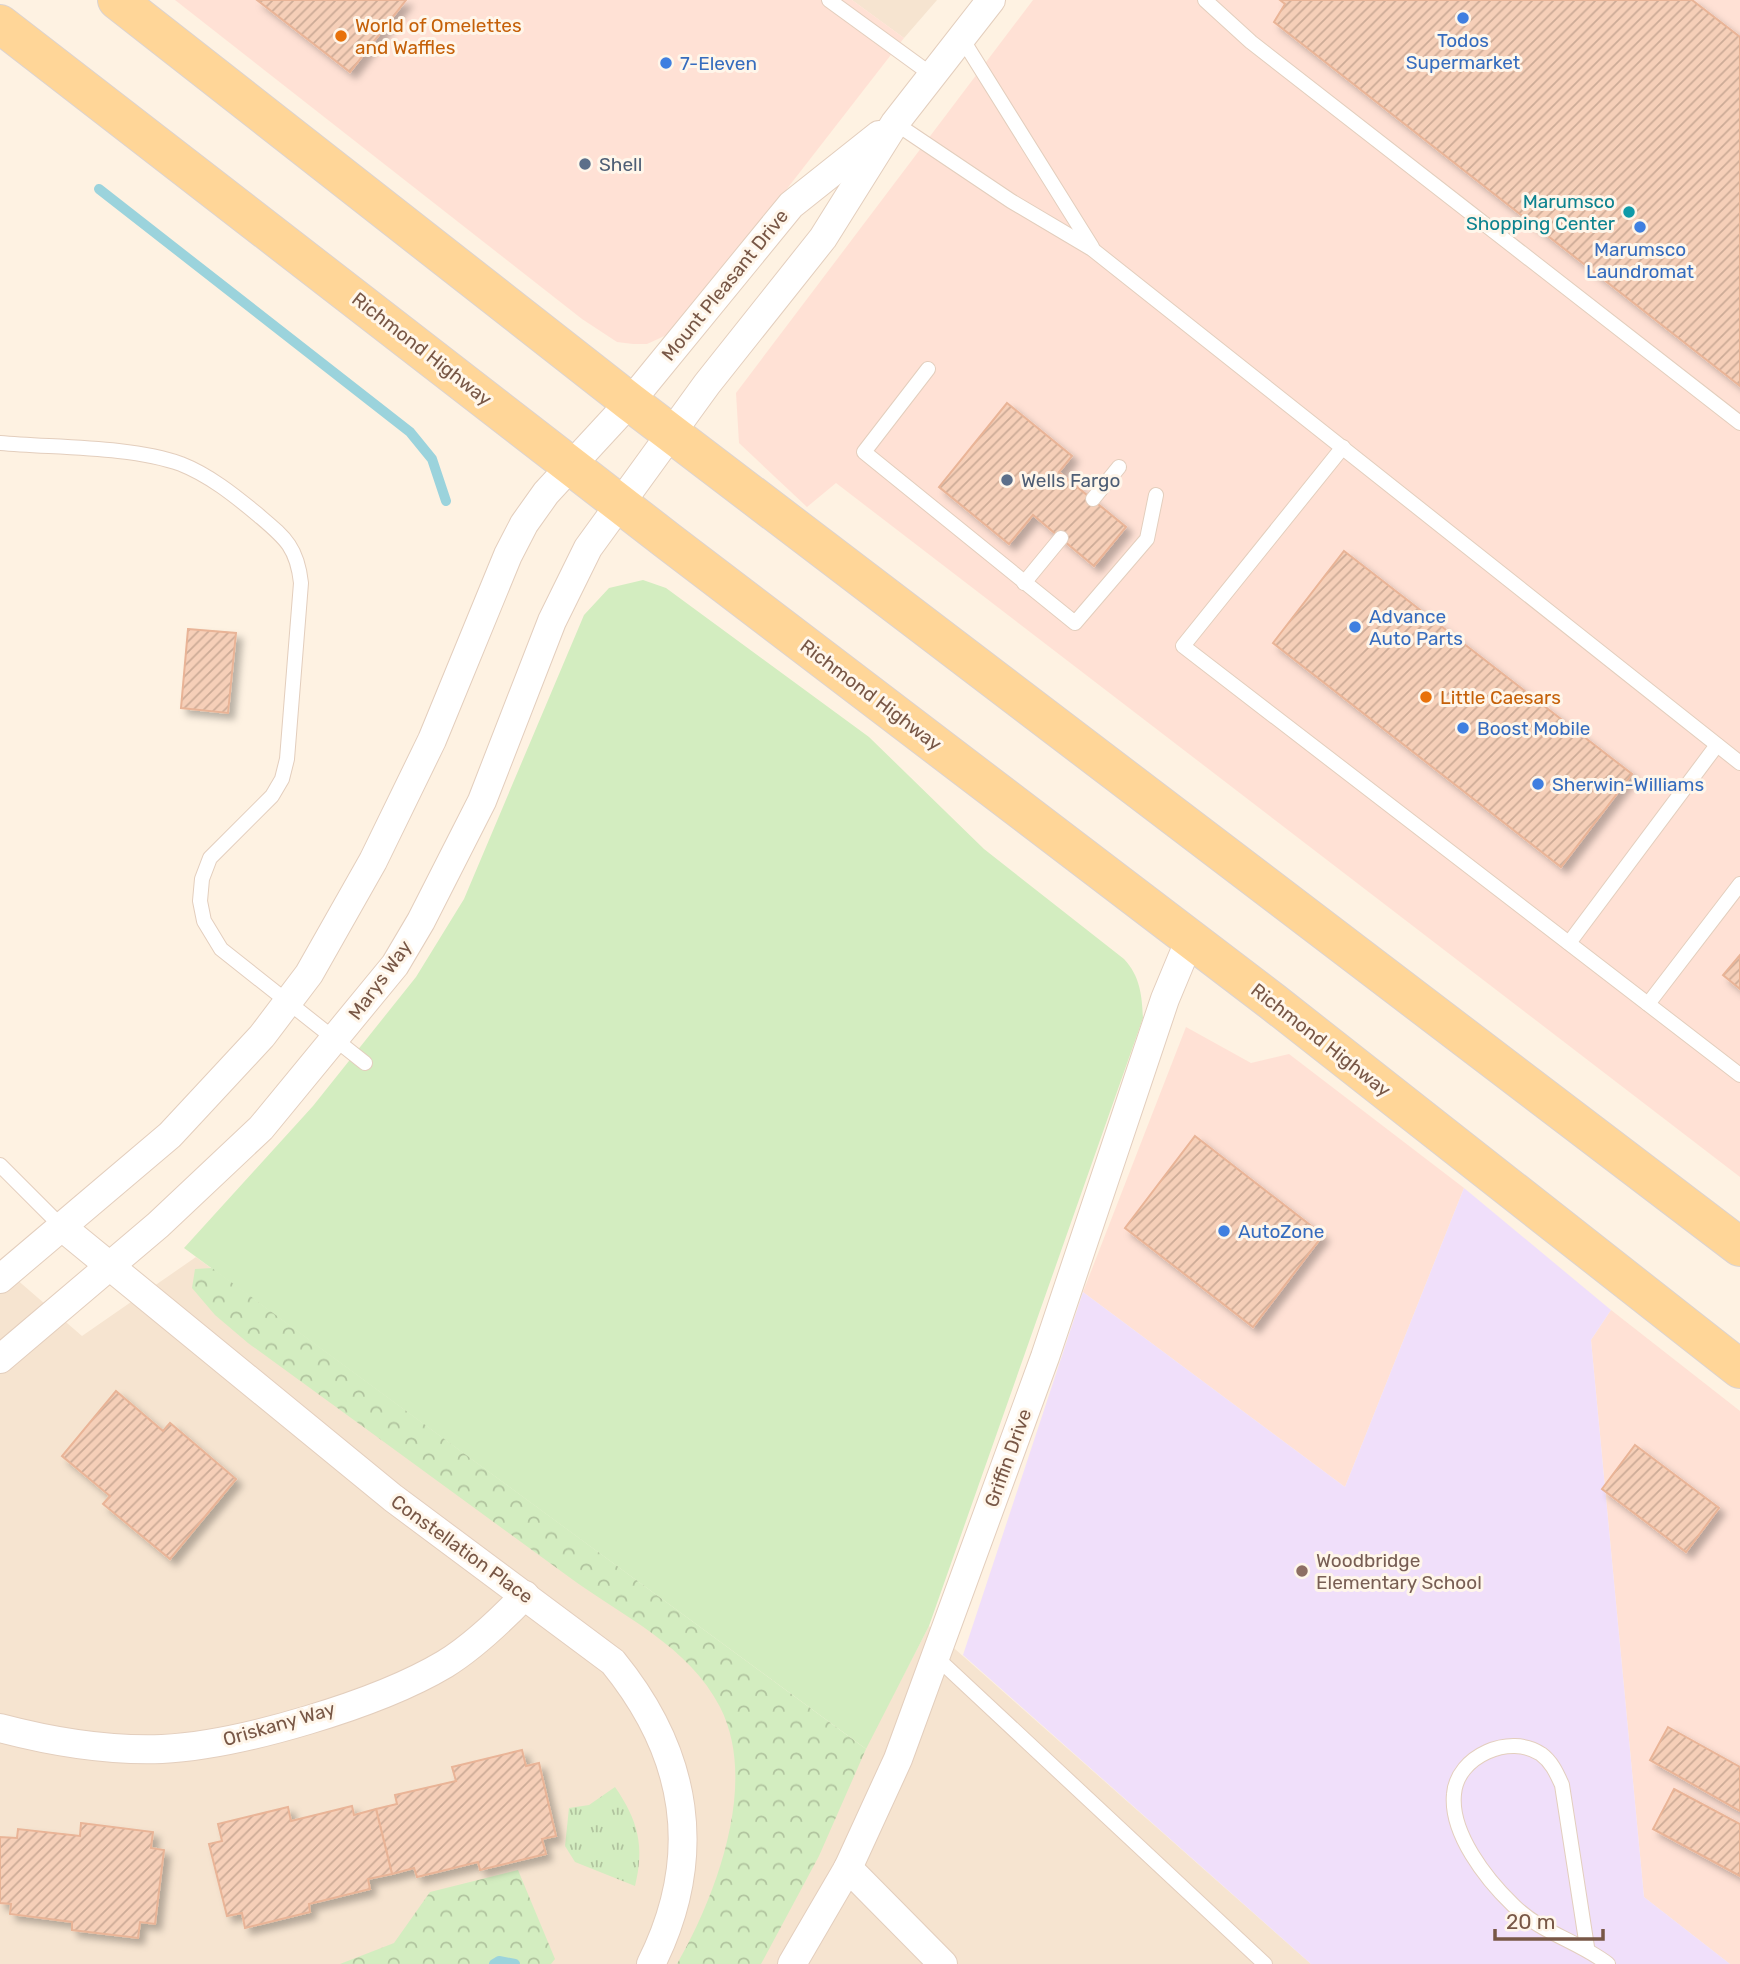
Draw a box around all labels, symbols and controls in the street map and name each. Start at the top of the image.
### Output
marker: Todos Supermarket [1455,10,1471,26]
place label: World of Omelettes and Waffles [355,14,522,59]
marker: World of Omelettes and Waffles [333,28,349,44]
place label: Todos Supermarket [1406,29,1521,74]
place label: 7-Eleven [680,52,757,75]
marker: 7-Eleven [658,55,674,71]
place label: Shell [599,153,642,176]
marker: Shell [577,156,593,172]
place label: Marumsco Shopping Center [1466,190,1616,235]
marker: Marumsco Shopping Center [1621,204,1637,220]
street label: Mount Pleasant Drive [657,205,793,365]
marker: Marumsco Laundromat [1632,219,1648,235]
place label: Marumsco Laundromat [1586,238,1695,283]
street label: Richmond Highway [348,287,496,411]
place label: Wells Fargo [1021,469,1120,492]
marker: Wells Fargo [999,472,1015,488]
place label: Advance Auto Parts [1369,605,1463,650]
marker: Advance Auto Parts [1347,619,1363,635]
street label: Richmond Highway [796,634,946,756]
place label: Little Caesars [1440,686,1561,709]
marker: Little Caesars [1418,689,1434,705]
place label: Boost Mobile [1477,717,1590,740]
marker: Boost Mobile [1455,720,1471,736]
place label: Sherwin-Williams [1552,773,1704,796]
marker: Sherwin-Williams [1530,776,1546,792]
street label: Marys Way [343,936,417,1024]
street label: Richmond Highway [1247,978,1395,1102]
place label: AutoZone [1238,1220,1324,1243]
marker: AutoZone [1216,1223,1232,1239]
street label: Griffin Drive [980,1406,1036,1510]
street label: Constellation Place [386,1490,538,1608]
place label: Woodbridge Elementary School [1316,1549,1482,1594]
marker: Woodbridge Elementary School [1294,1563,1310,1579]
street label: Oriskany Way [220,1697,338,1751]
scale bar [1495,1898,1604,1942]
text: 20 m [1506,1909,1555,1934]

